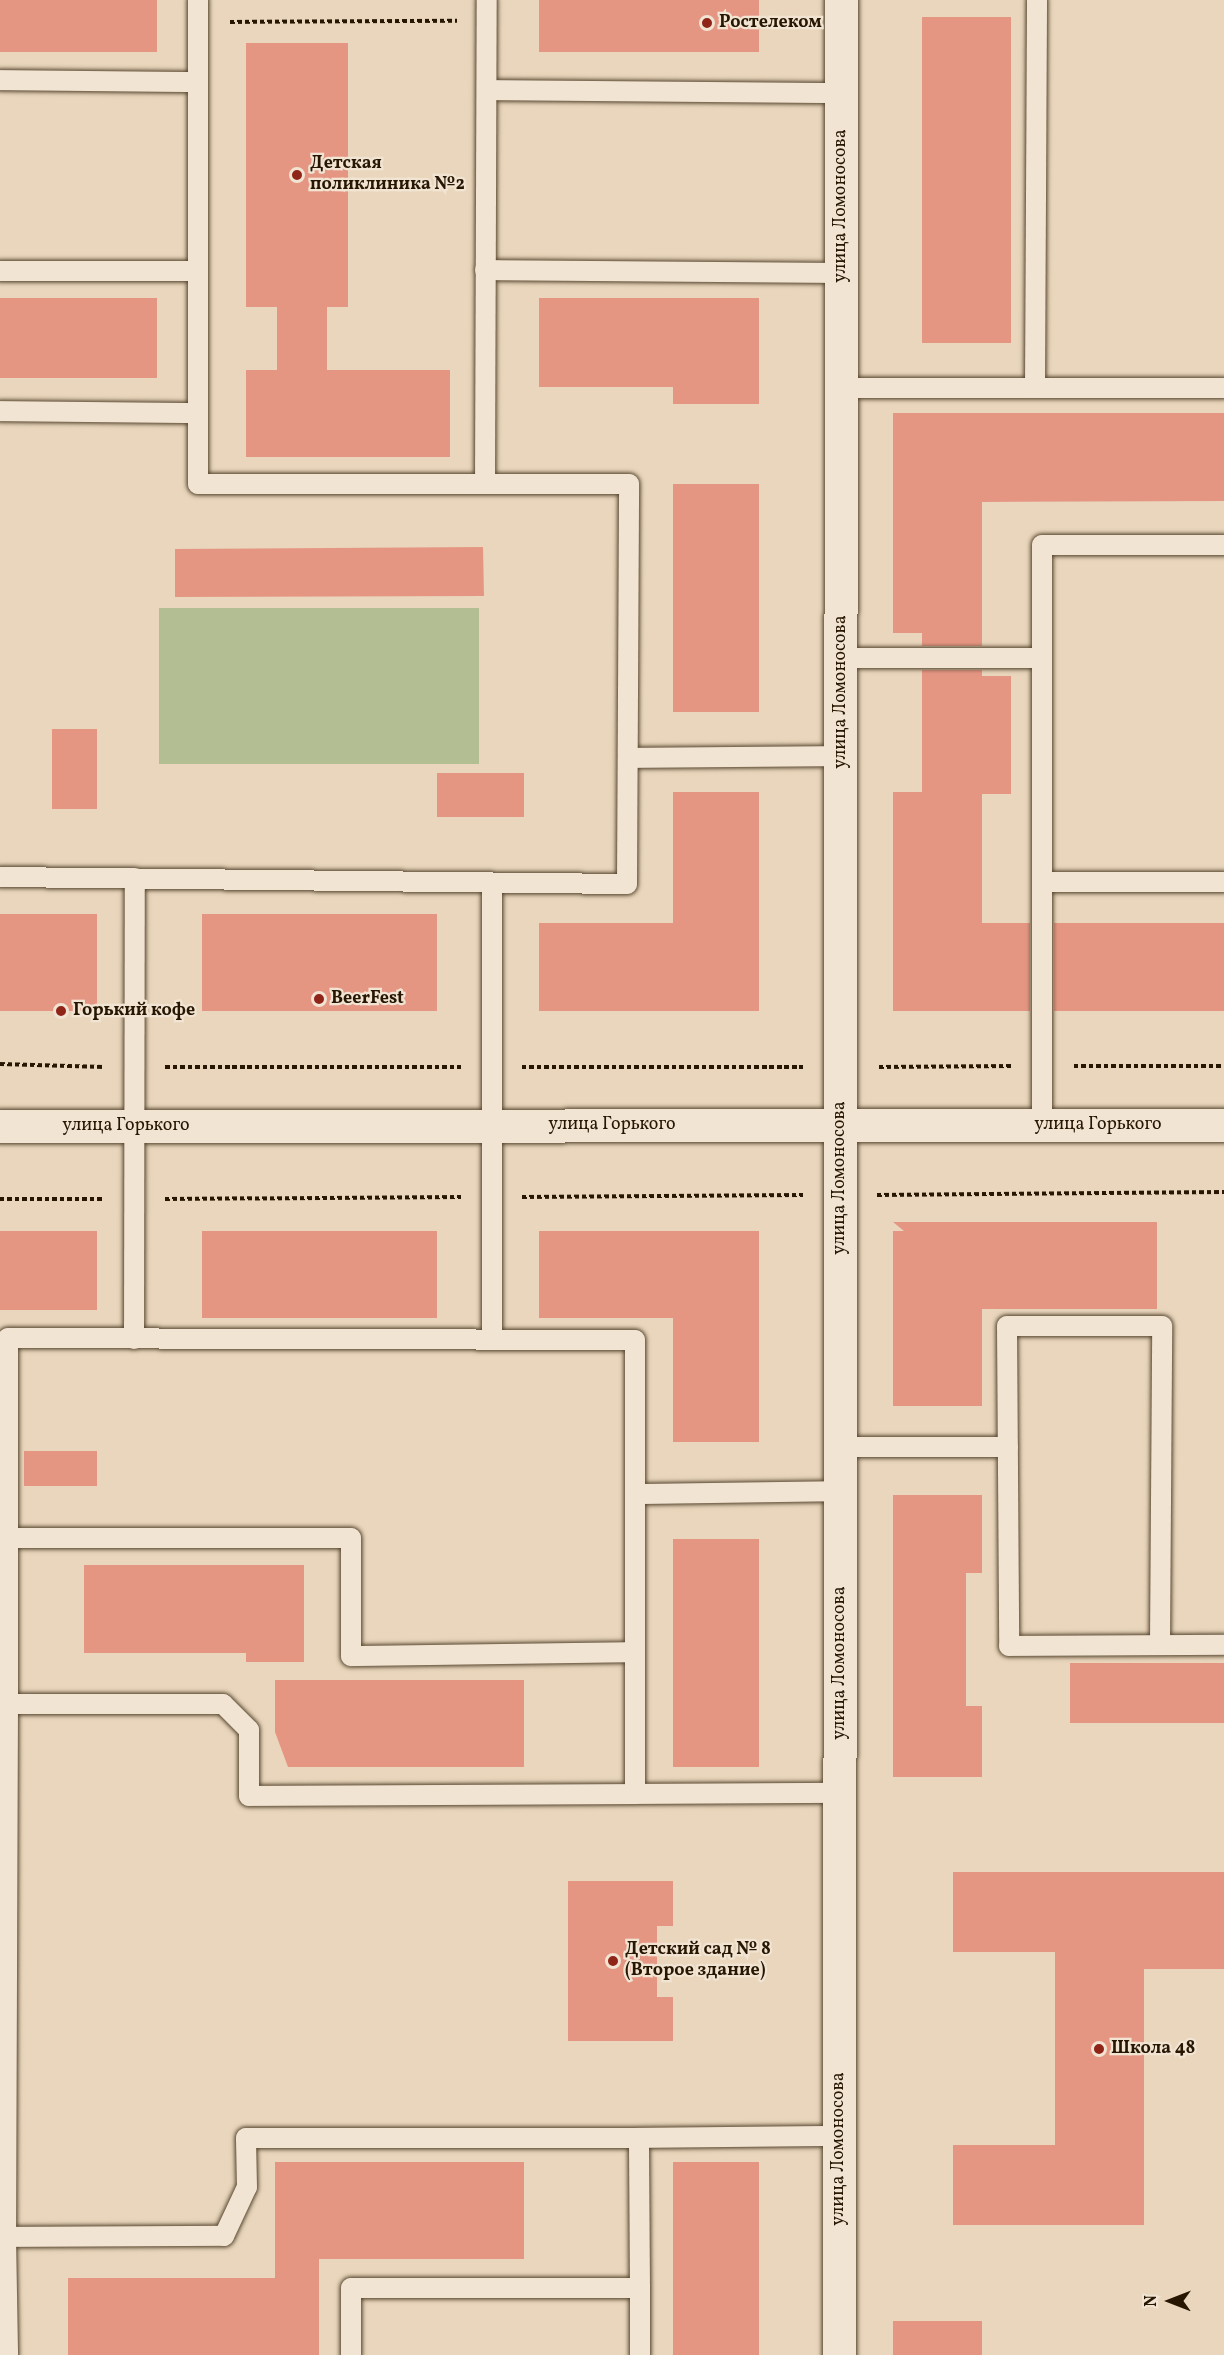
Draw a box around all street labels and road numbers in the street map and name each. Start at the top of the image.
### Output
street label: улица Ломоносова [830,129,852,283]
street label: улица Ломоносова [830,615,852,769]
street label: улица Ломоносова [829,1101,851,1255]
street label: улица Горького [548,1114,676,1136]
street label: улица Горького [1034,1114,1162,1136]
street label: улица Горького [62,1115,190,1137]
street label: улица Ломоносова [829,1586,851,1740]
street label: улица Ломоносова [828,2072,850,2226]

